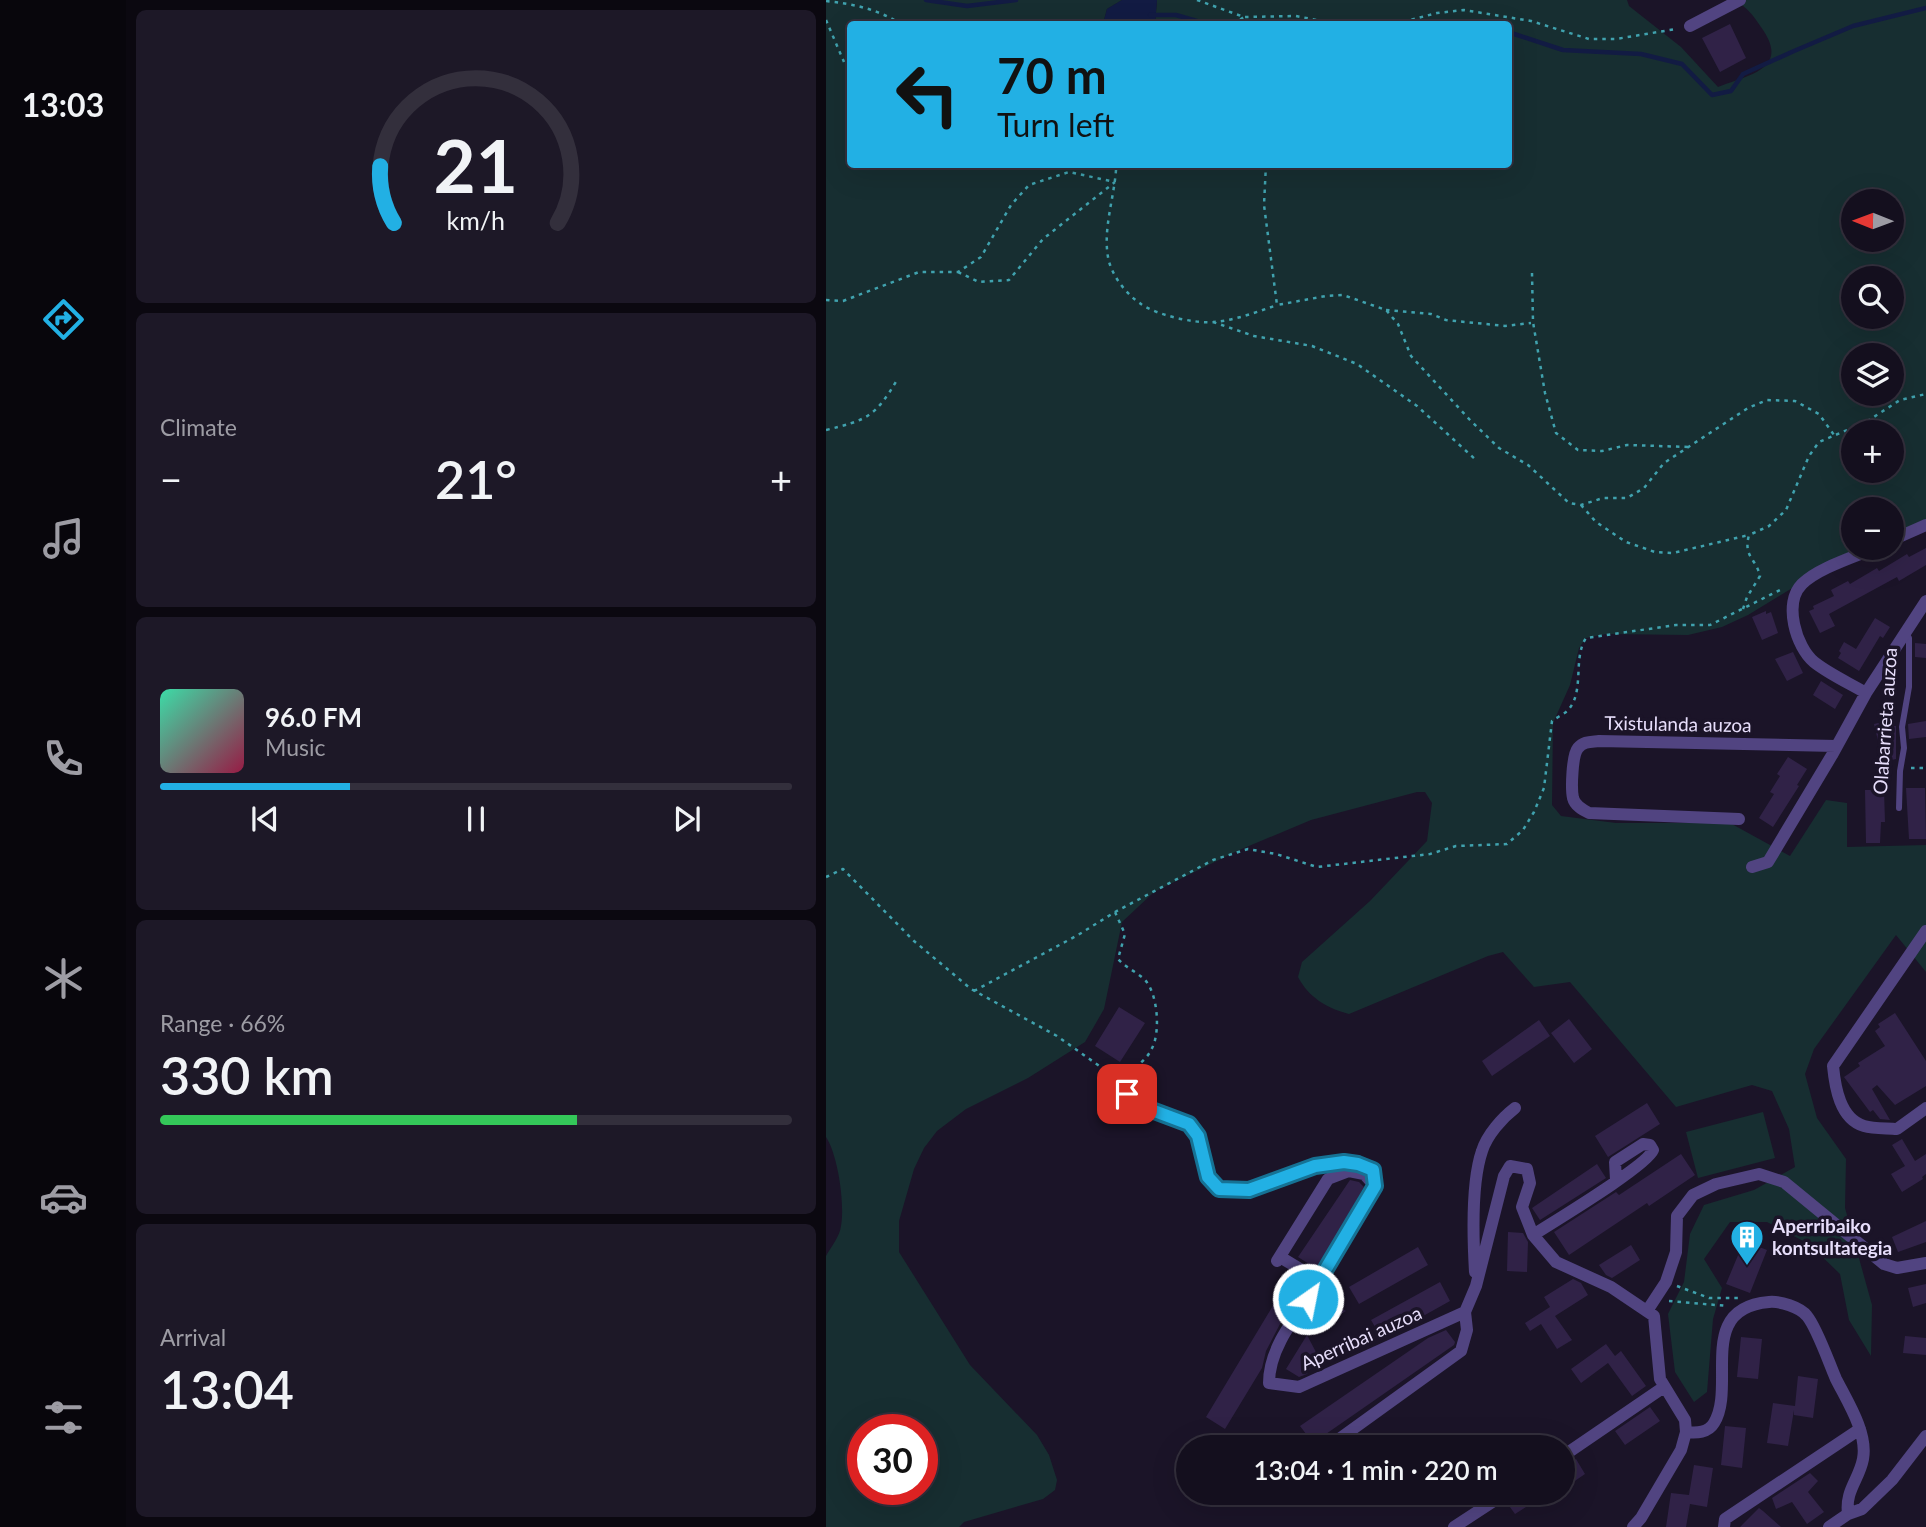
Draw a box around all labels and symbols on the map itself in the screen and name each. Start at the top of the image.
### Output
north arrow [1841,189,1904,252]
street label: Olabarrieta auzoa [1868,647,1901,795]
street label: Txistulanda auzoa [1604,711,1752,736]
pin [1097,1064,1157,1124]
place label: Aperribaiko kontsultategia [1771,1214,1892,1259]
building icon: Aperribaiko kontsultategia [1728,1218,1766,1267]
position arrow [1271,1262,1345,1336]
street label: Aperribai auzoa [1297,1301,1425,1375]
speed limit sign: 30 [847,1414,938,1505]

